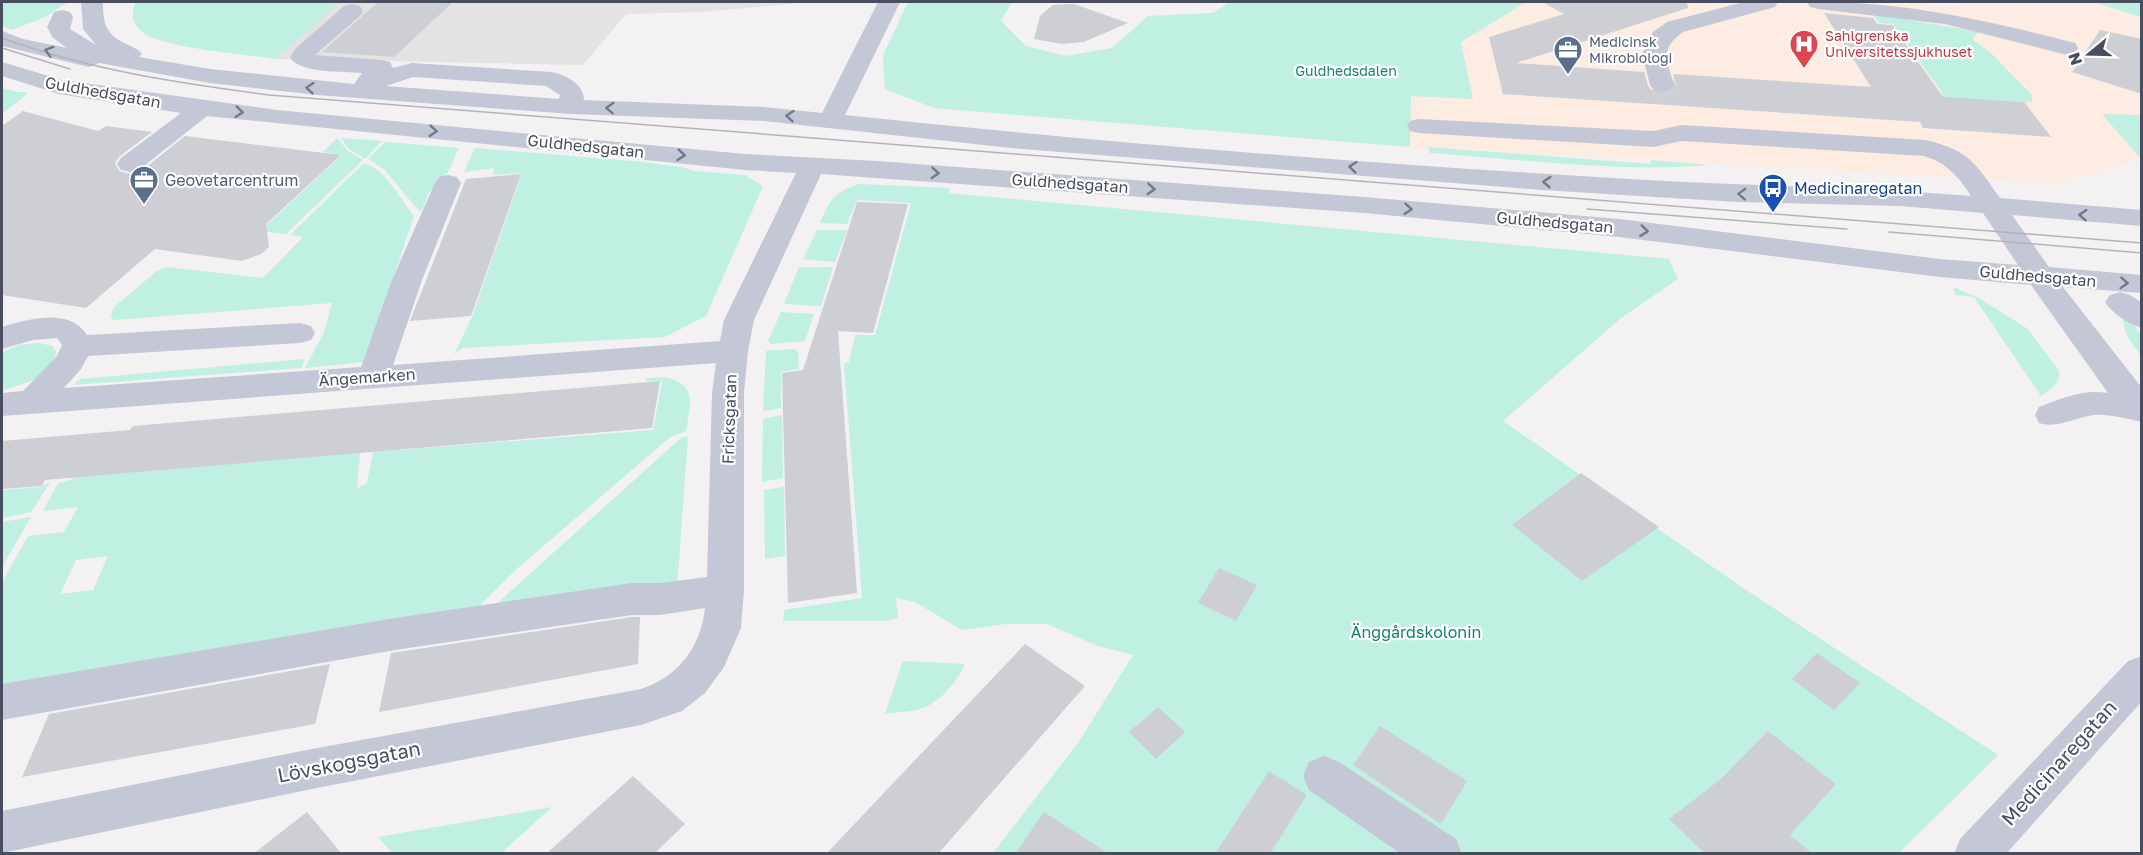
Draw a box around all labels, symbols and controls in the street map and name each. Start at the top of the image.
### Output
north arrow [2059,24,2119,84]
place label: Sahlgrenska Universitetssjukhuset [1825,27,1972,60]
hospital icon: Sahlgrenska Universitetssjukhuset [1788,28,1820,70]
place label: Medicinsk Mikrobiologi [1589,33,1672,66]
office icon: Medicinsk Mikrobiologi [1552,34,1584,76]
one-way arrow [44,46,55,58]
text: N [2063,50,2086,68]
park label: Guldhedsdalen [1295,62,1397,79]
street label: Guldhedsgatan [44,72,162,112]
one-way arrow [306,82,315,95]
one-way arrow [605,102,614,115]
one-way arrow [234,106,243,118]
one-way arrow [786,110,795,123]
one-way arrow [428,124,438,137]
street label: Guldhedsgatan [527,130,645,162]
one-way arrow [676,148,685,161]
one-way arrow [1348,161,1357,174]
office icon: Geovetarcentrum [128,164,160,206]
one-way arrow [931,167,940,180]
street label: Guldhedsgatan [1011,169,1129,197]
place label: Geovetarcentrum [165,170,298,190]
bus stop icon: Medicinaregatan [1757,172,1789,214]
one-way arrow [1543,176,1552,189]
place label: Medicinaregatan [1794,178,1922,198]
one-way arrow [1146,182,1155,195]
one-way arrow [1737,188,1746,200]
one-way arrow [1403,202,1412,215]
street label: Guldhedsgatan [1496,207,1614,237]
one-way arrow [2079,208,2088,221]
one-way arrow [1639,224,1648,237]
street label: Guldhedsgatan [1979,261,2097,291]
one-way arrow [2119,276,2128,289]
street label: Ängemarken [318,364,416,390]
street label: Fricksgatan [717,374,741,464]
park label: Änggårdskolonin [1351,622,1481,642]
street label: Medicinaregatan [1996,695,2121,830]
street label: Lövskogsgatan [275,735,422,787]

